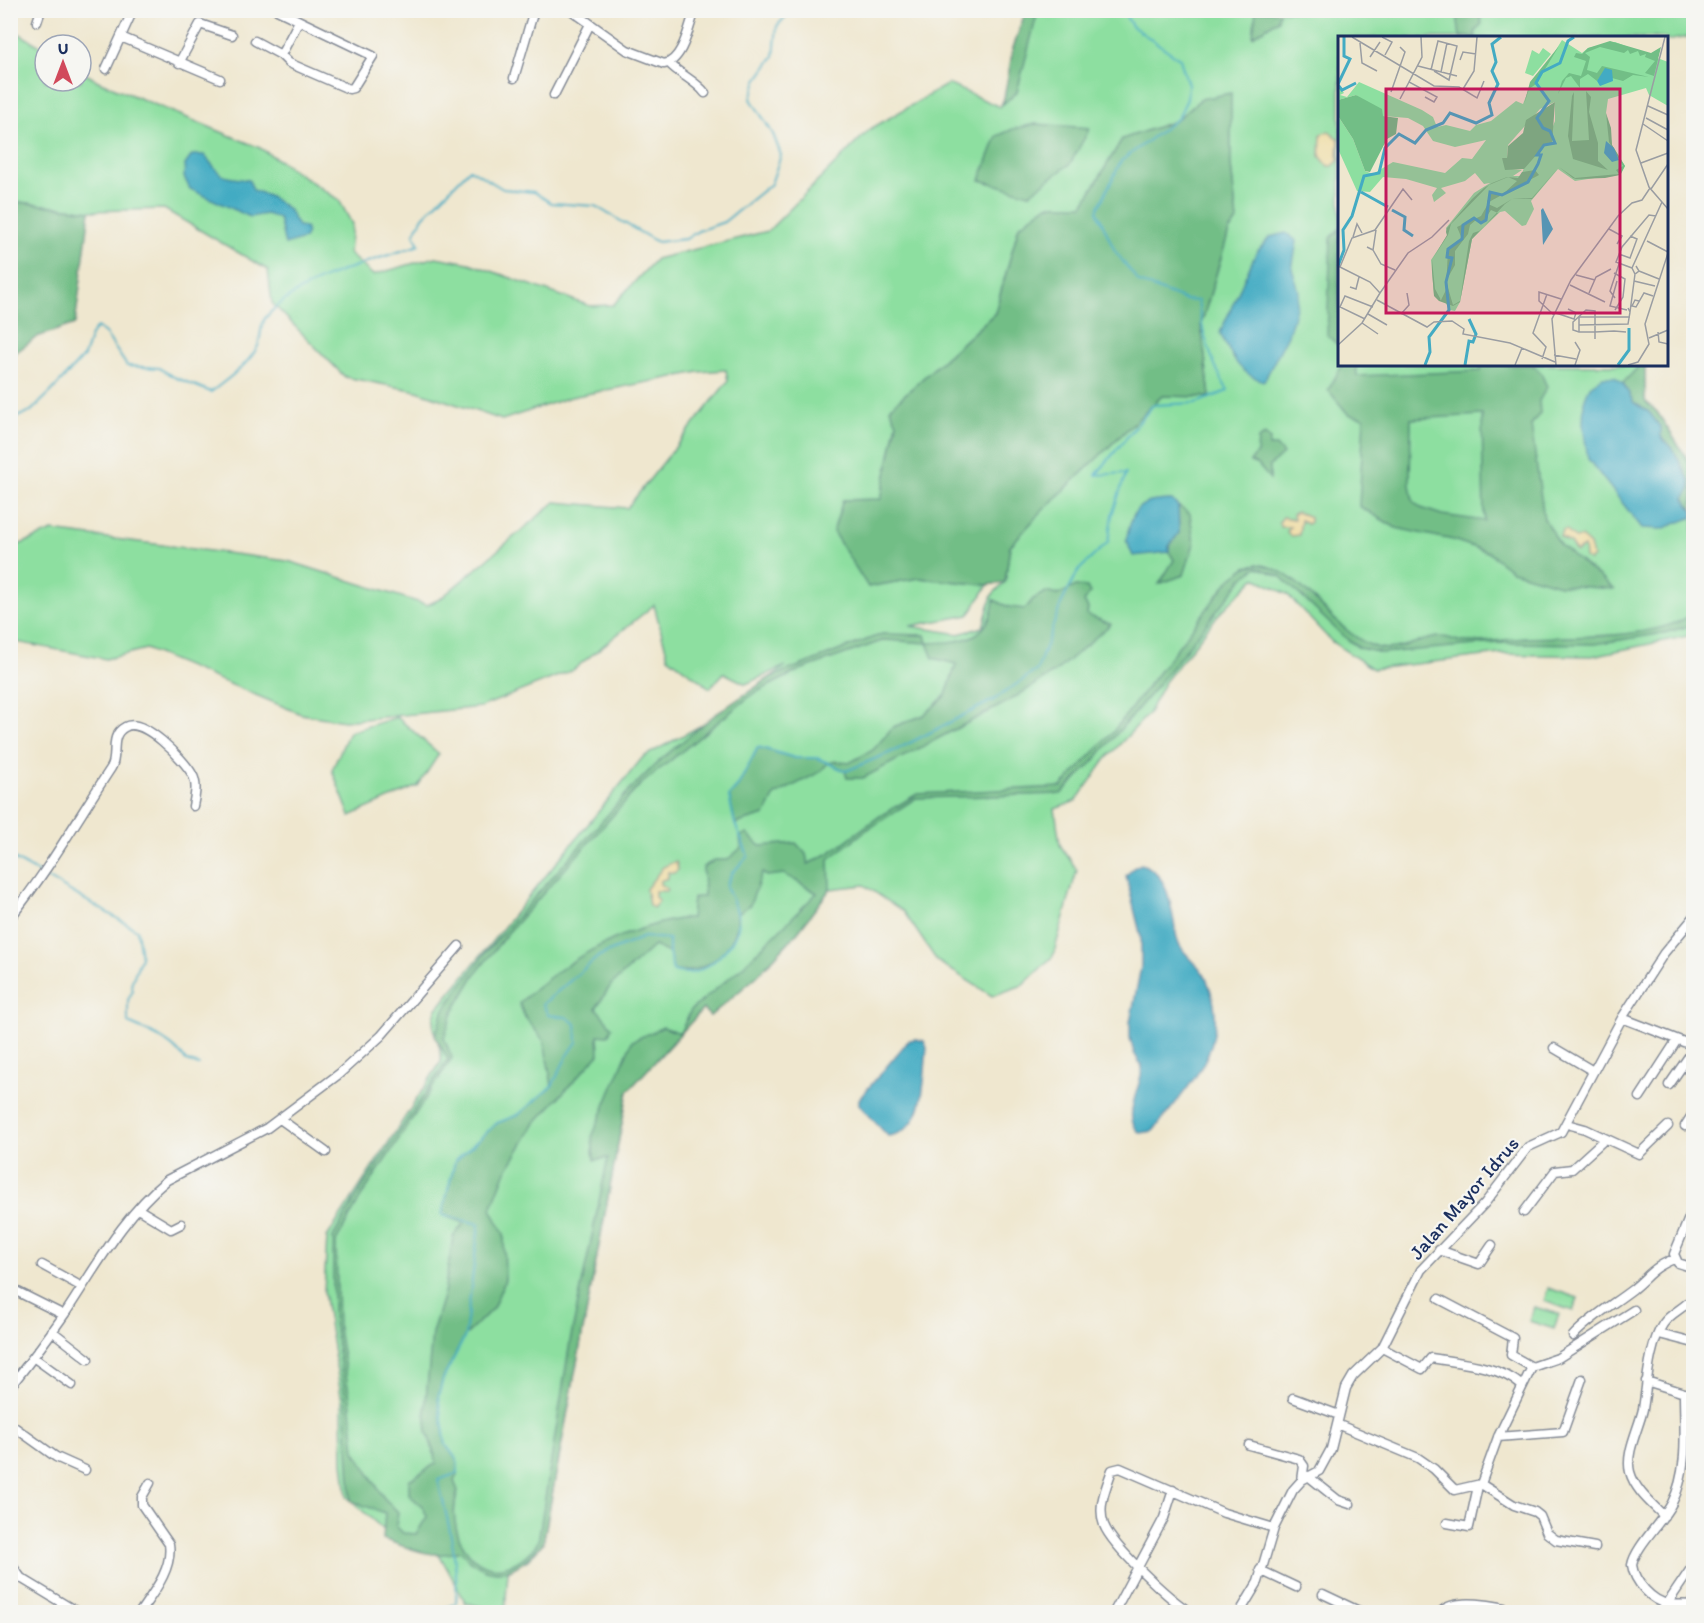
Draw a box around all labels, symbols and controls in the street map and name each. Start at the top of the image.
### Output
north arrow [33,33,93,93]
inset map [1338,36,1668,366]
text: U [58,39,68,58]
street label: Jalan Mayor Idrus [1404,1132,1524,1264]

